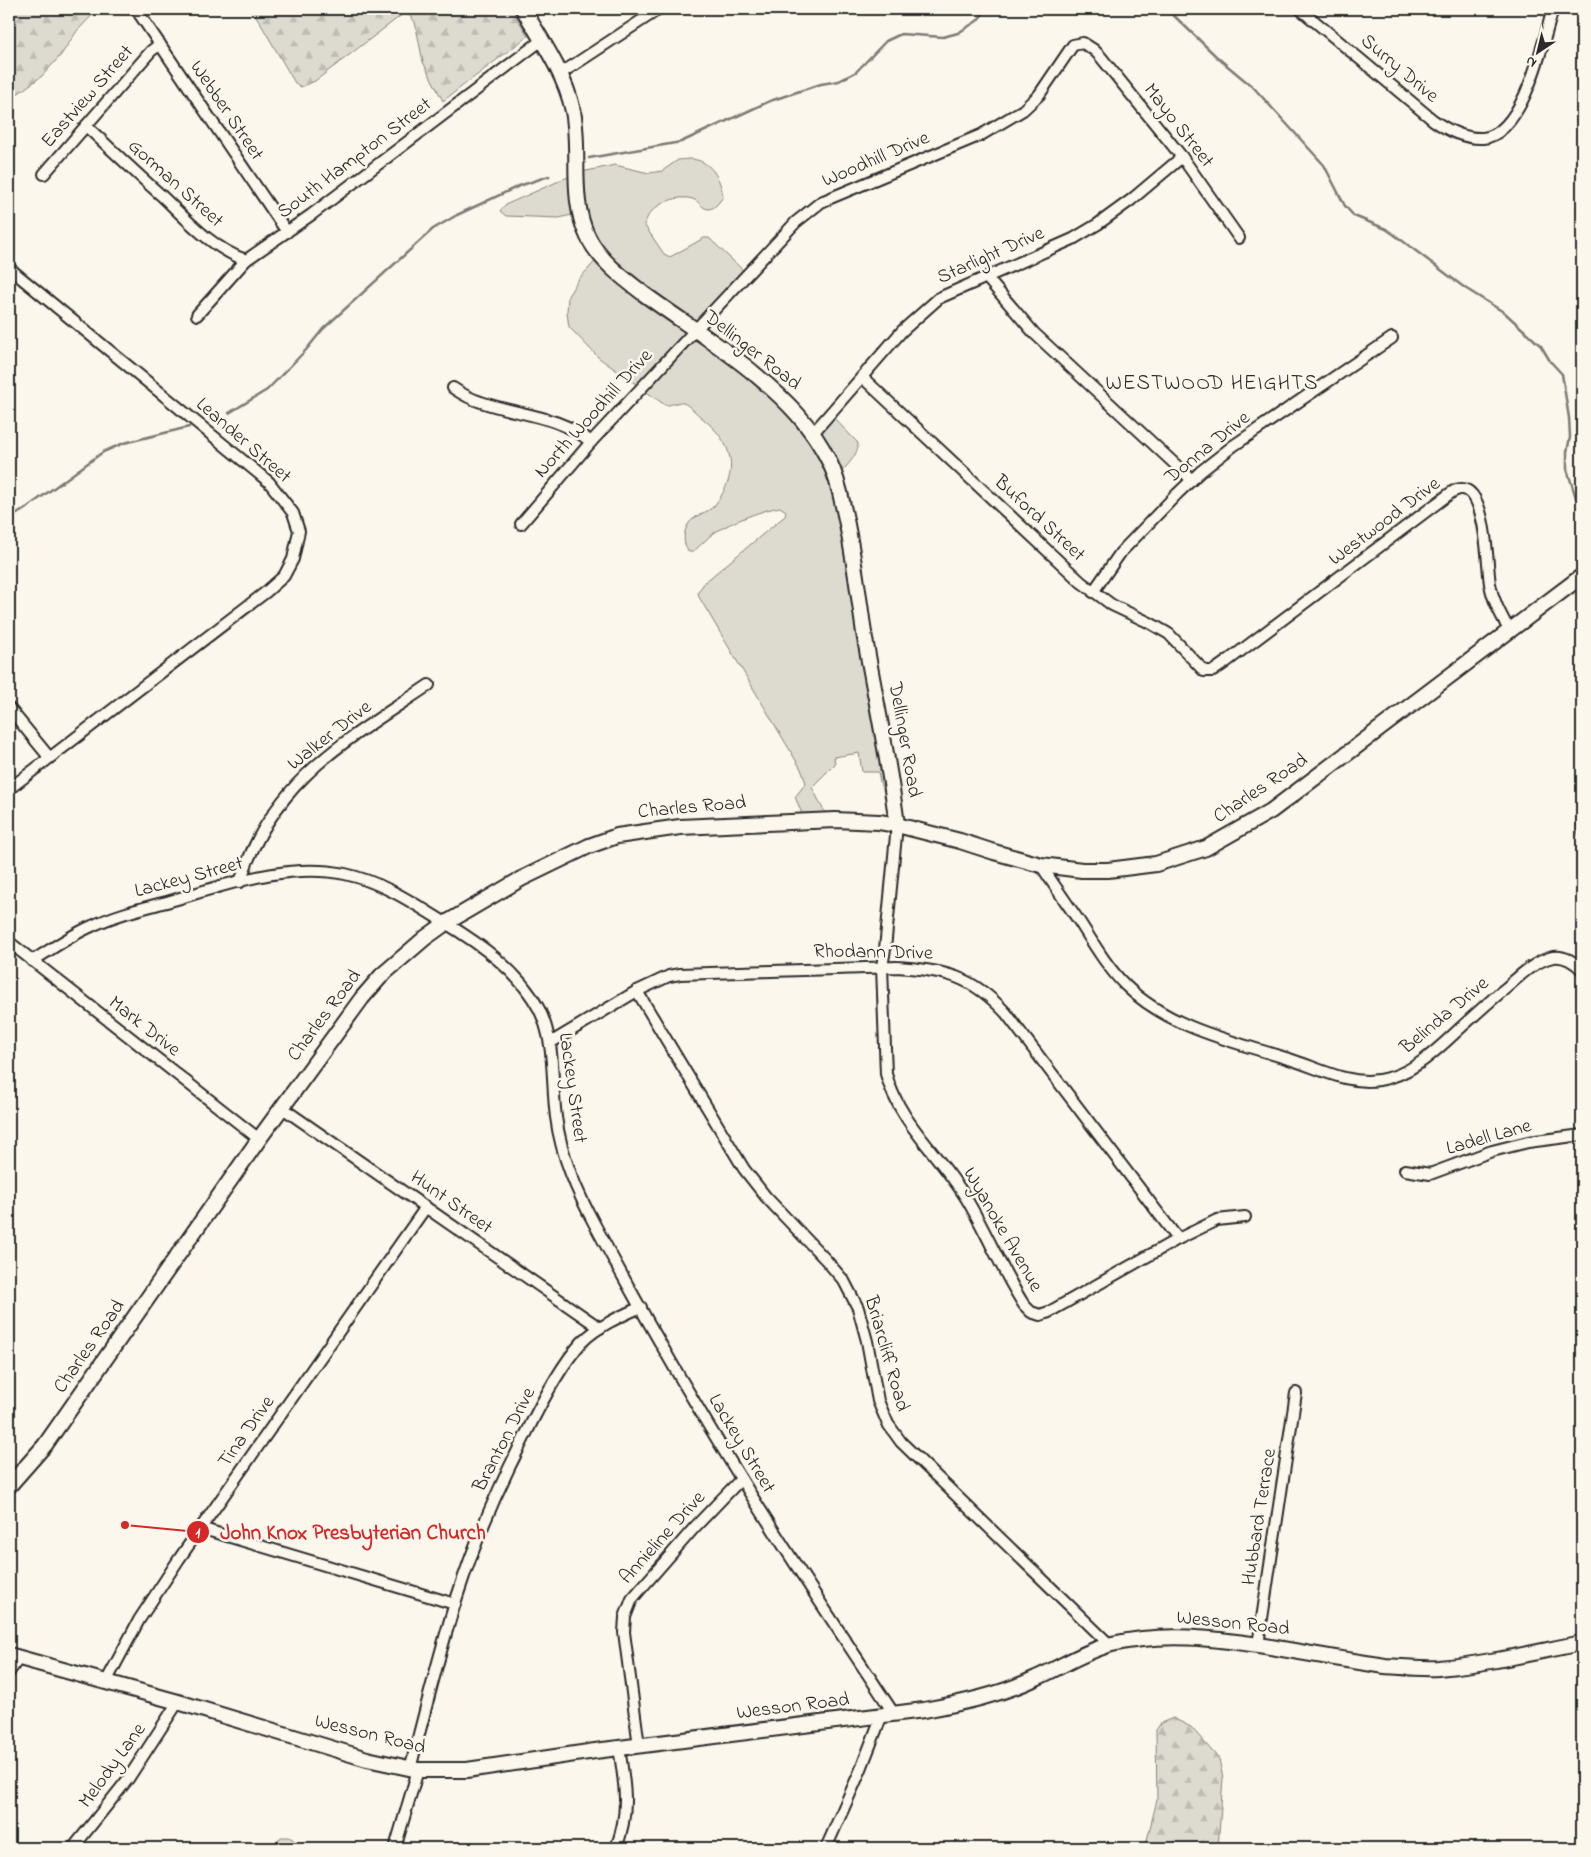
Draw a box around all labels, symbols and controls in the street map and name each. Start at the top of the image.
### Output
street label: Surry Drive [1353,28,1445,111]
north arrow [1514,28,1564,78]
street label: Eastview Street [35,39,141,155]
text: N [1522,50,1541,73]
street label: Webber Street [182,55,270,167]
street label: Mayo Street [1136,77,1221,175]
street label: South Hampton Street [272,91,439,227]
street label: Woodhill Drive [818,124,934,196]
street label: Gorman Street [120,133,230,235]
street label: Starlight Drive [933,219,1050,293]
street label: Dellinger Road [696,303,807,399]
street label: North Woodhill Drive [528,343,660,485]
district label: WESTWOOD HEIGHTS [1106,369,1318,399]
street label: Leander Street [189,391,298,491]
street label: Donna Drive [1158,405,1257,492]
street label: Buford Street [986,468,1092,569]
street label: Westwood Drive [1323,470,1447,574]
street label: Dellinger Road [878,679,928,800]
street label: Walker Drive [282,694,378,778]
street label: Charles Road [1208,747,1314,831]
street label: Charles Road [637,789,747,827]
street label: Lackey Street [131,850,247,906]
street label: Rhodann Drive [813,937,933,969]
street label: Charles Road [281,964,369,1068]
street label: Belinda Drive [1394,970,1496,1062]
street label: Mark Drive [102,990,186,1065]
street label: Lackey Street [550,1031,594,1145]
street label: Ladell Lane [1443,1112,1535,1164]
street label: Wyanoke Avenue [955,1162,1049,1298]
street label: Hunt Street [404,1164,498,1242]
street label: Briarcliff Road [855,1292,916,1415]
street label: Charles Road [47,1294,133,1400]
street label: Branton Drive [466,1383,544,1498]
street label: Lackey Street [700,1389,782,1499]
street label: Tina Drive [211,1390,283,1474]
street label: Hubbard Terrace [1235,1446,1285,1588]
street label: Annieline Drive [613,1485,713,1591]
callout: John Knox Presbyterian Church [186,1514,496,1550]
text: John Knox Presbyterian Church [220,1519,486,1551]
text: 1 [196,1522,201,1544]
street label: Wesson Road [1175,1604,1291,1644]
street label: Wesson Road [735,1686,851,1728]
street label: Wesson Road [311,1707,429,1763]
street label: Melody Lane [72,1717,154,1815]

